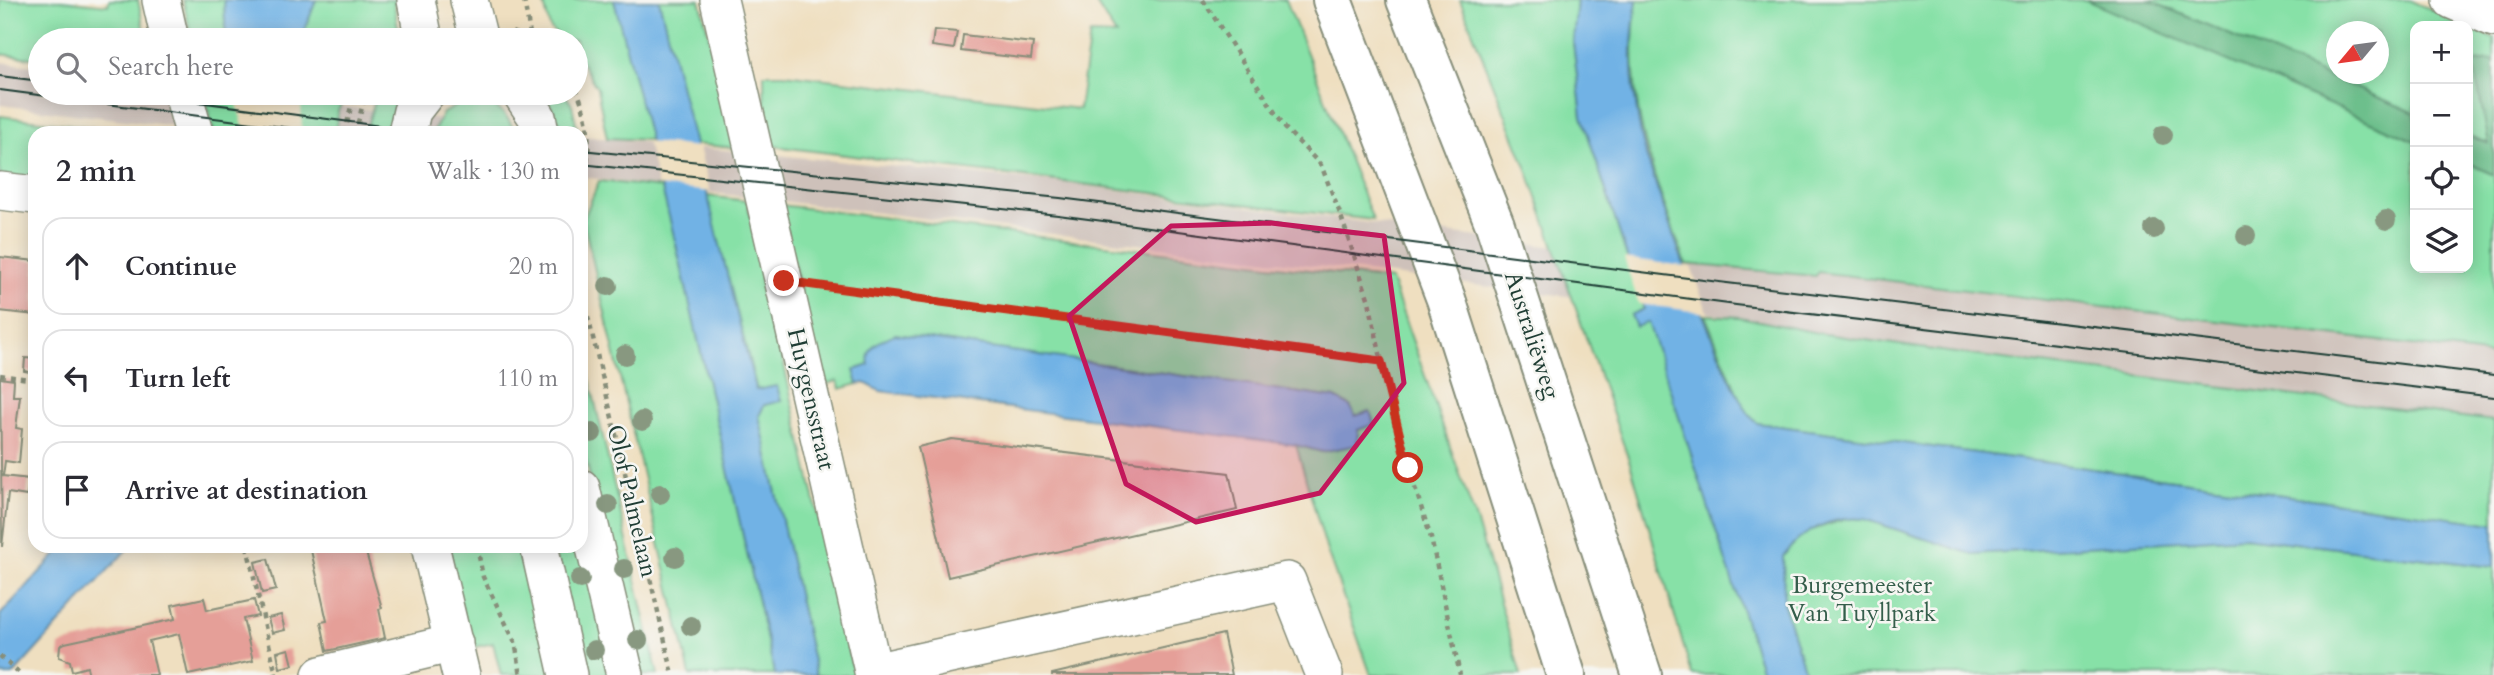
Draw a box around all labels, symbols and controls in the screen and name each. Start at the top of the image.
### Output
north arrow [2326,21,2389,84]
map controls [2410,21,2473,273]
button: + [2410,21,2473,84]
search box [28,28,588,105]
icon: search [52,48,90,86]
text: Search here [108,49,234,84]
button: − [2410,84,2473,147]
button: locate [2410,147,2473,210]
text: 2 min [56,151,136,192]
text: Walk · 130 m [427,156,560,187]
button: layers [2410,210,2473,273]
icon: ahead [58,247,96,285]
text: Continue [125,249,237,284]
text: 20 m [509,251,558,282]
route end [768,265,799,296]
street label: Australiëweg [1496,267,1568,404]
street label: Huygensstraat [779,325,843,474]
icon: left [58,359,96,397]
text: Turn left [125,361,230,396]
text: 110 m [497,363,558,394]
street label: Olof Palmelaan [598,421,666,581]
route start [1392,452,1423,483]
icon: arrive [58,471,96,509]
text: Arrive at destination [125,473,368,508]
park label: Burgemeester Van Tuyllpark [1788,569,1936,630]

